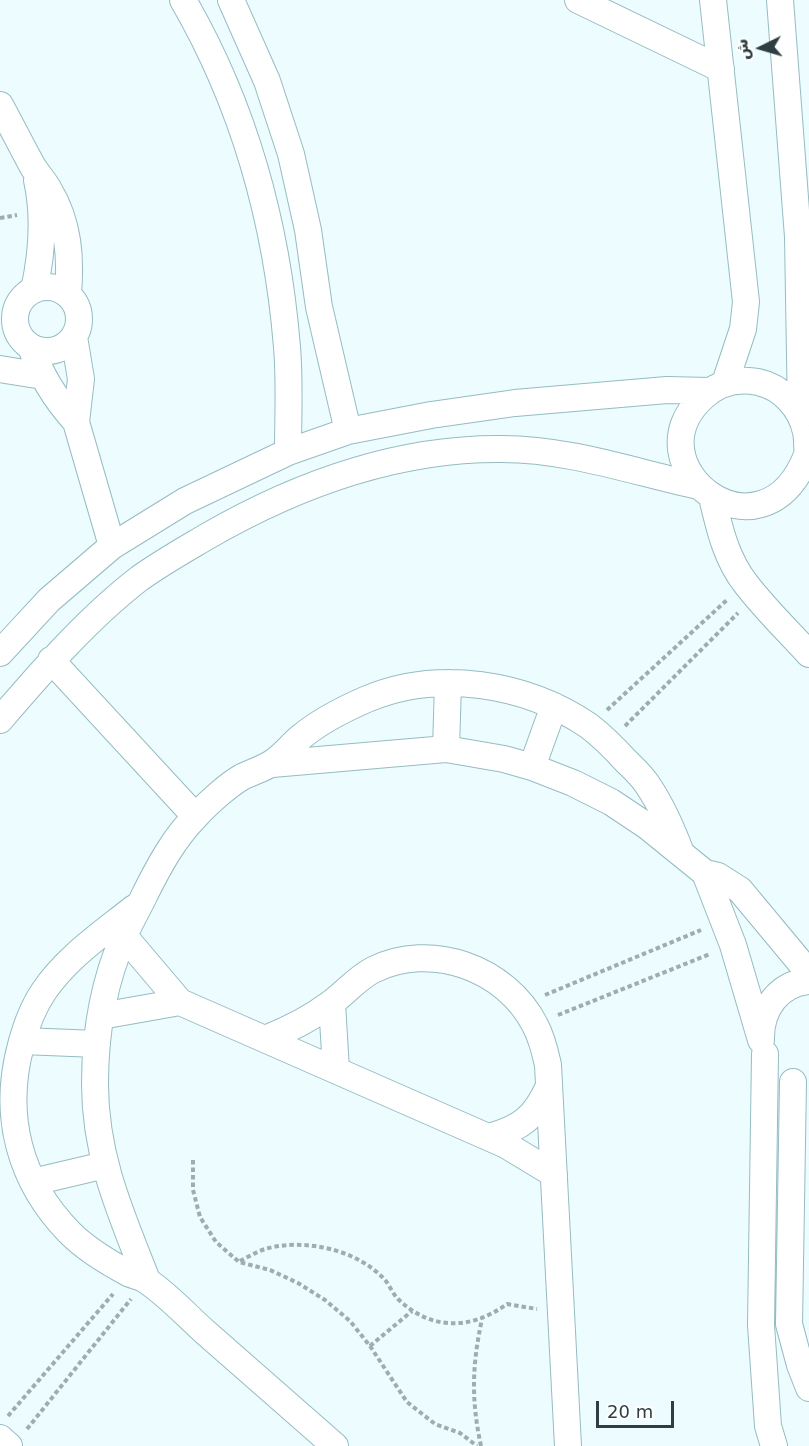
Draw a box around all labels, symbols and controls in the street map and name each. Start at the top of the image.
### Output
north arrow [731,18,791,78]
text: ش [732,38,753,61]
scale bar [599,1389,677,1427]
text: 20 m [607,1401,653,1422]

